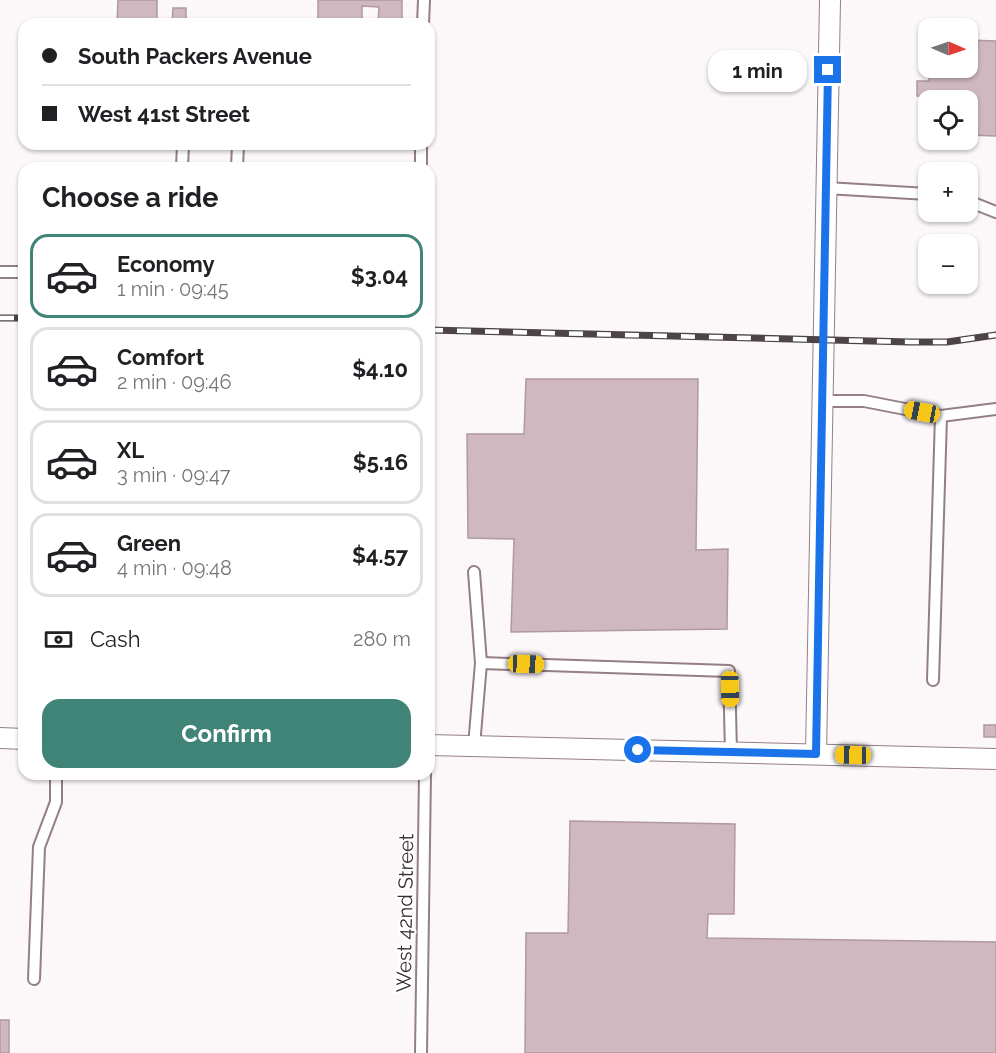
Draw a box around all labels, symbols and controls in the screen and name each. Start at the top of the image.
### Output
north arrow [918,18,978,78]
map controls [918,18,978,294]
text: South Packers Avenue [78,43,312,69]
callout: 1 min [708,49,807,91]
route end [814,56,841,83]
text: 1 min [732,59,783,83]
button: locate [918,90,978,150]
text: West 41st Street [78,101,250,127]
button: + [918,162,978,222]
text: Choose a ride [42,182,218,213]
button: − [918,234,978,294]
icon: car [45,249,99,303]
text: Economy [117,251,215,277]
text: $3.04 [351,263,408,289]
text: 1 min · 09:45 [117,277,229,301]
icon: car [45,342,99,396]
text: Comfort [117,344,204,370]
text: $4.10 [352,356,408,382]
text: 2 min · 09:46 [117,370,232,394]
car [903,400,941,424]
icon: car [45,435,99,489]
text: XL [117,437,144,463]
text: $5.16 [353,449,408,475]
text: 3 min · 09:47 [117,463,230,487]
icon: car [45,528,99,582]
text: Green [117,530,181,556]
text: $4.57 [352,542,408,568]
text: 4 min · 09:48 [117,556,232,580]
icon: cash [42,623,75,656]
text: Cash [90,626,141,652]
text: 280 m [353,627,411,651]
car [508,654,544,674]
car [721,671,739,707]
button: Confirm [42,699,411,768]
route start [624,736,651,763]
car [835,746,871,764]
street label: West 42nd Street [392,833,418,993]

